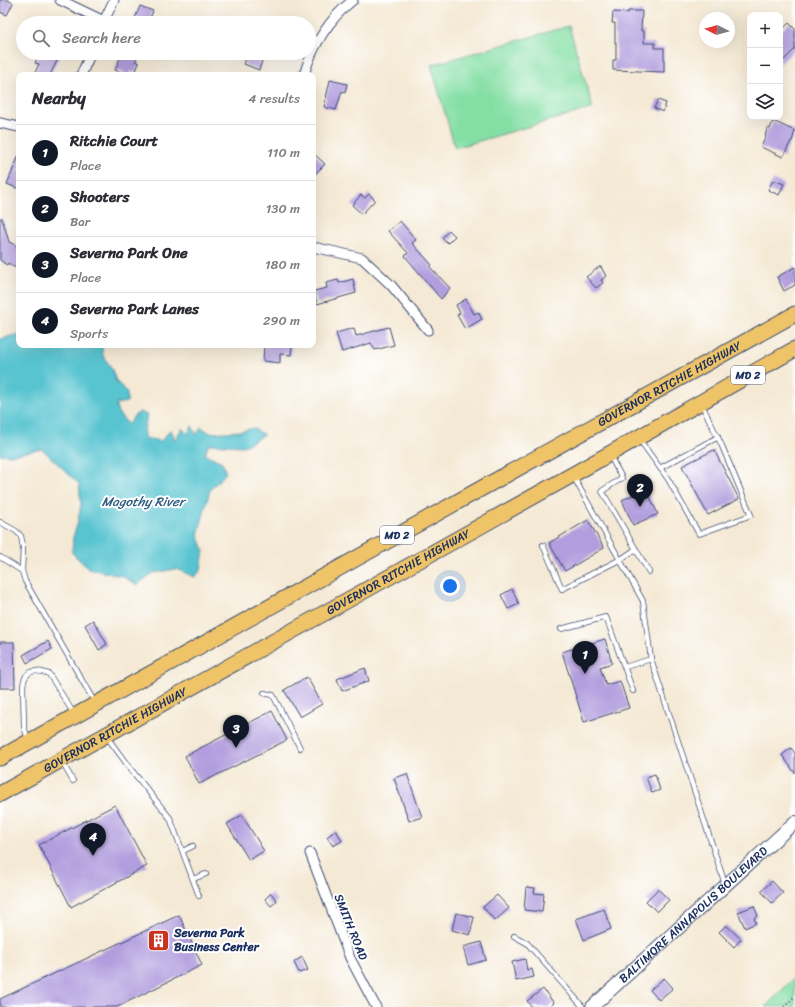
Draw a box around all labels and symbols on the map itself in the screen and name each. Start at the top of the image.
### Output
north arrow [699,12,735,48]
street label: GOVERNOR RITCHIE HIGHWAY [593,335,746,433]
road number: MD 2 [731,366,765,384]
pin: 2 [627,474,653,507]
water label: Magothy River [102,490,187,513]
street label: GOVERNOR RITCHIE HIGHWAY [322,523,475,621]
road number: MD 2 [380,526,414,544]
your location [440,576,460,596]
pin: 1 [572,641,598,674]
street label: GOVERNOR RITCHIE HIGHWAY [39,680,192,779]
pin: 3 [223,715,249,748]
pin: 4 [80,823,106,856]
street label: BALTIMORE ANNAPOLIS BOULEVARD [614,841,773,989]
street label: SMITH ROAD [328,890,374,964]
place label: Severna Park Business Center [173,922,260,958]
building icon: Severna Park Business Center [146,927,172,953]

